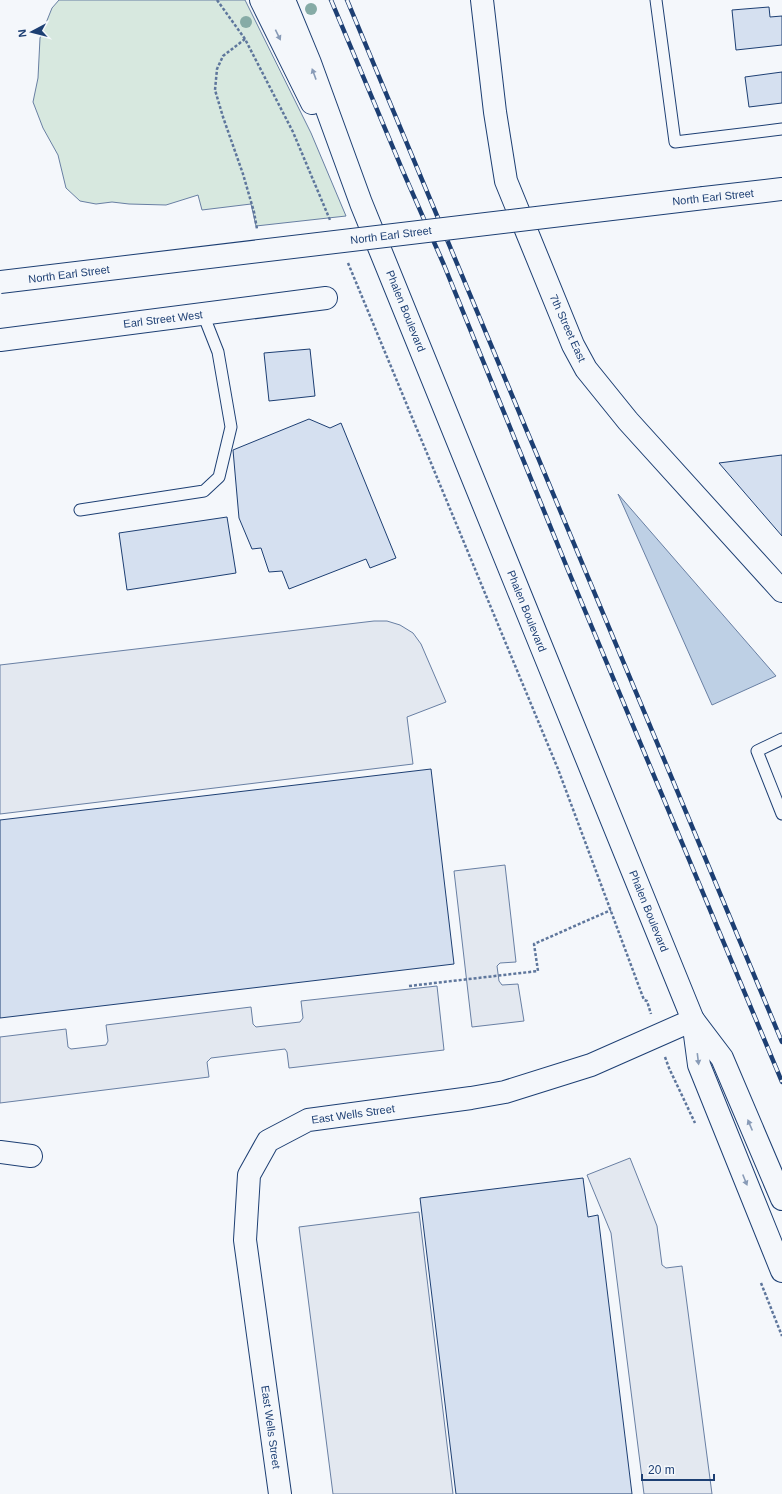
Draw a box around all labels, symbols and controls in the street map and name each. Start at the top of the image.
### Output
north arrow [12,12,52,52]
text: N [16,28,29,38]
one-way arrow [275,29,281,41]
one-way arrow [311,68,317,80]
street label: North Earl Street [672,187,754,207]
street label: North Earl Street [350,224,432,246]
street label: North Earl Street [28,263,110,285]
street label: Phalen Boulevard [384,268,428,354]
street label: 7th Street East [548,292,588,364]
street label: Earl Street West [123,308,203,330]
street label: Phalen Boulevard [505,568,549,654]
street label: Phalen Boulevard [627,868,671,954]
one-way arrow [695,1053,701,1065]
street label: East Wells Street [310,1102,396,1126]
one-way arrow [747,1118,753,1130]
one-way arrow [742,1174,748,1185]
street label: East Wells Street [259,1384,283,1470]
scale bar [642,1456,714,1482]
text: 20 m [648,1463,675,1477]

